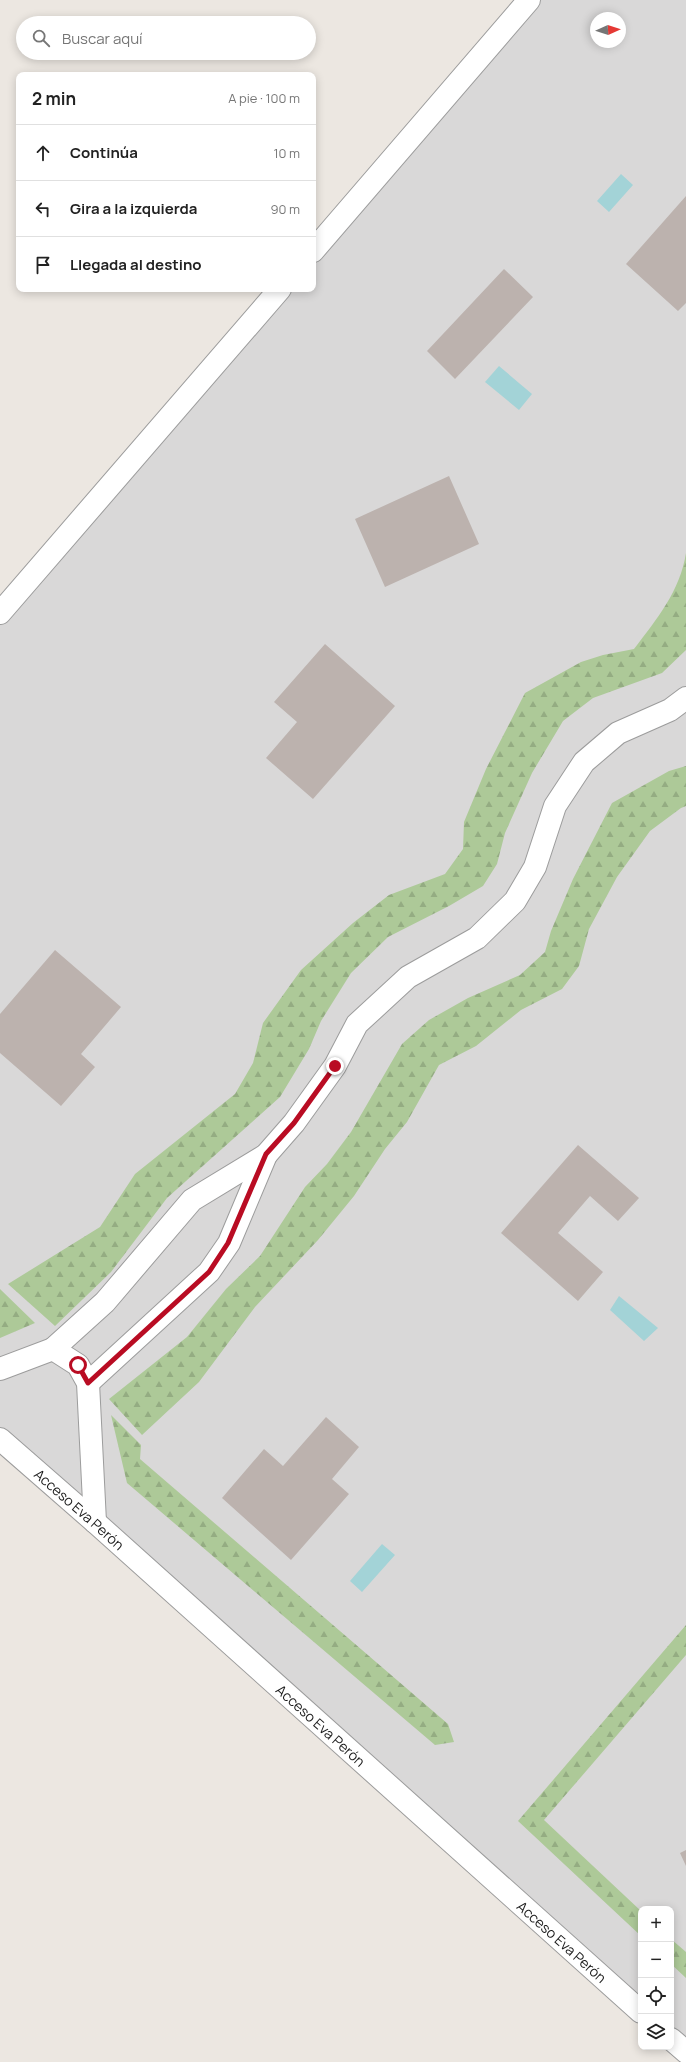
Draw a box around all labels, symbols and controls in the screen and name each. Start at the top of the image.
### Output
north arrow [590,12,626,48]
search box [16,16,316,60]
icon: search [30,27,52,49]
text: Buscar aquí [62,28,143,49]
text: 2 min [32,87,76,110]
text: A pie · 100 m [228,89,300,107]
icon: ahead [32,142,54,164]
text: Continúa [70,142,138,163]
text: 10 m [273,144,300,162]
icon: left [32,198,54,220]
text: Gira a la izquierda [70,198,197,219]
text: 90 m [270,200,300,218]
icon: arrive [32,254,54,276]
text: Llegada al destino [70,254,202,275]
route end [326,1057,344,1075]
route start [69,1356,87,1374]
street label: Acceso Eva Perón [31,1464,129,1554]
street label: Acceso Eva Perón [272,1680,370,1770]
street label: Acceso Eva Perón [513,1896,611,1986]
map controls [638,1906,674,2050]
button: + [638,1906,674,1942]
button: − [638,1942,674,1978]
button: locate [638,1978,674,2014]
button: layers [638,2014,674,2050]

